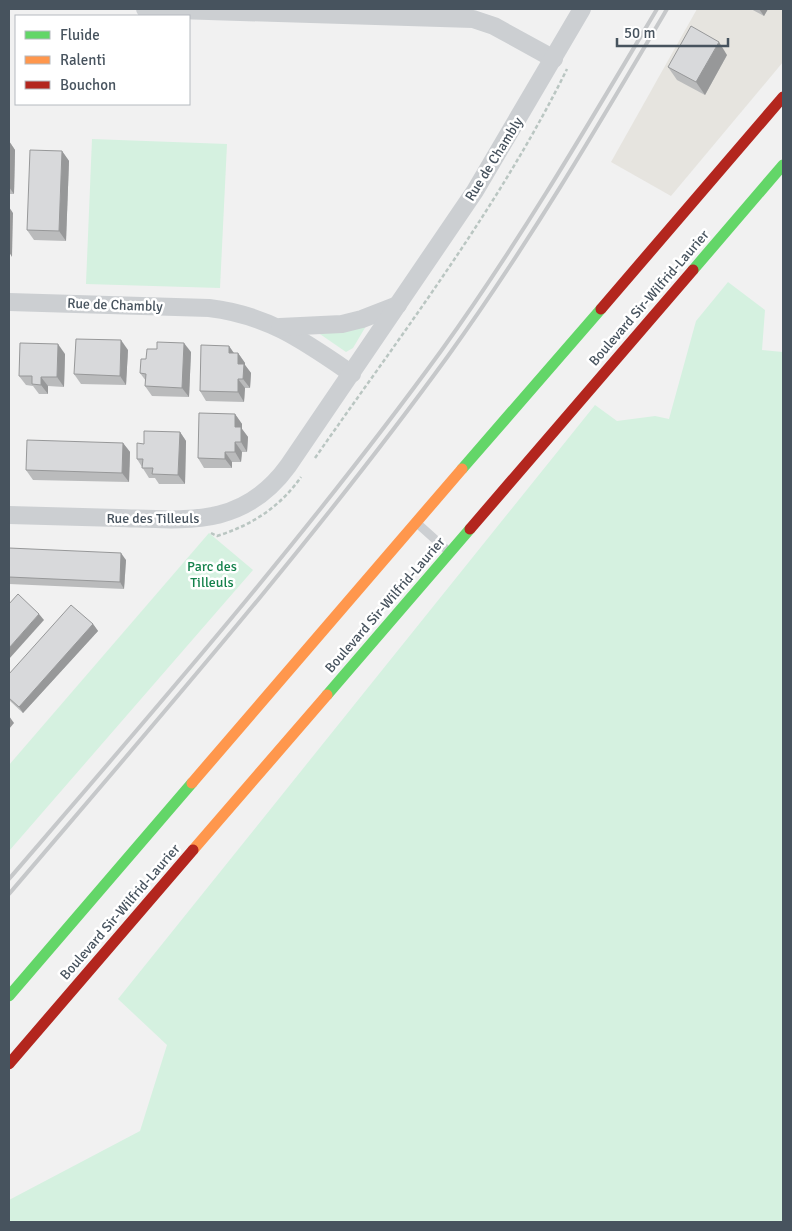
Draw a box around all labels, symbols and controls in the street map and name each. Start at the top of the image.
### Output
legend [15,15,190,105]
scale bar [617,15,728,47]
text: 50 m [624,24,655,42]
text: Fluide [60,26,100,44]
text: Ralenti [60,51,106,69]
text: Bouchon [60,76,116,94]
street label: Rue de Chambly [461,114,527,204]
street label: Boulevard Sir-Wilfrid-Laurier [585,226,713,369]
street label: Rue de Chambly [67,295,163,315]
street label: Rue des Tilleuls [107,510,199,527]
street label: Boulevard Sir-Wilfrid-Laurier [321,533,449,676]
park label: Parc des Tilleuls [187,558,237,591]
street label: Boulevard Sir-Wilfrid-Laurier [56,840,184,983]

